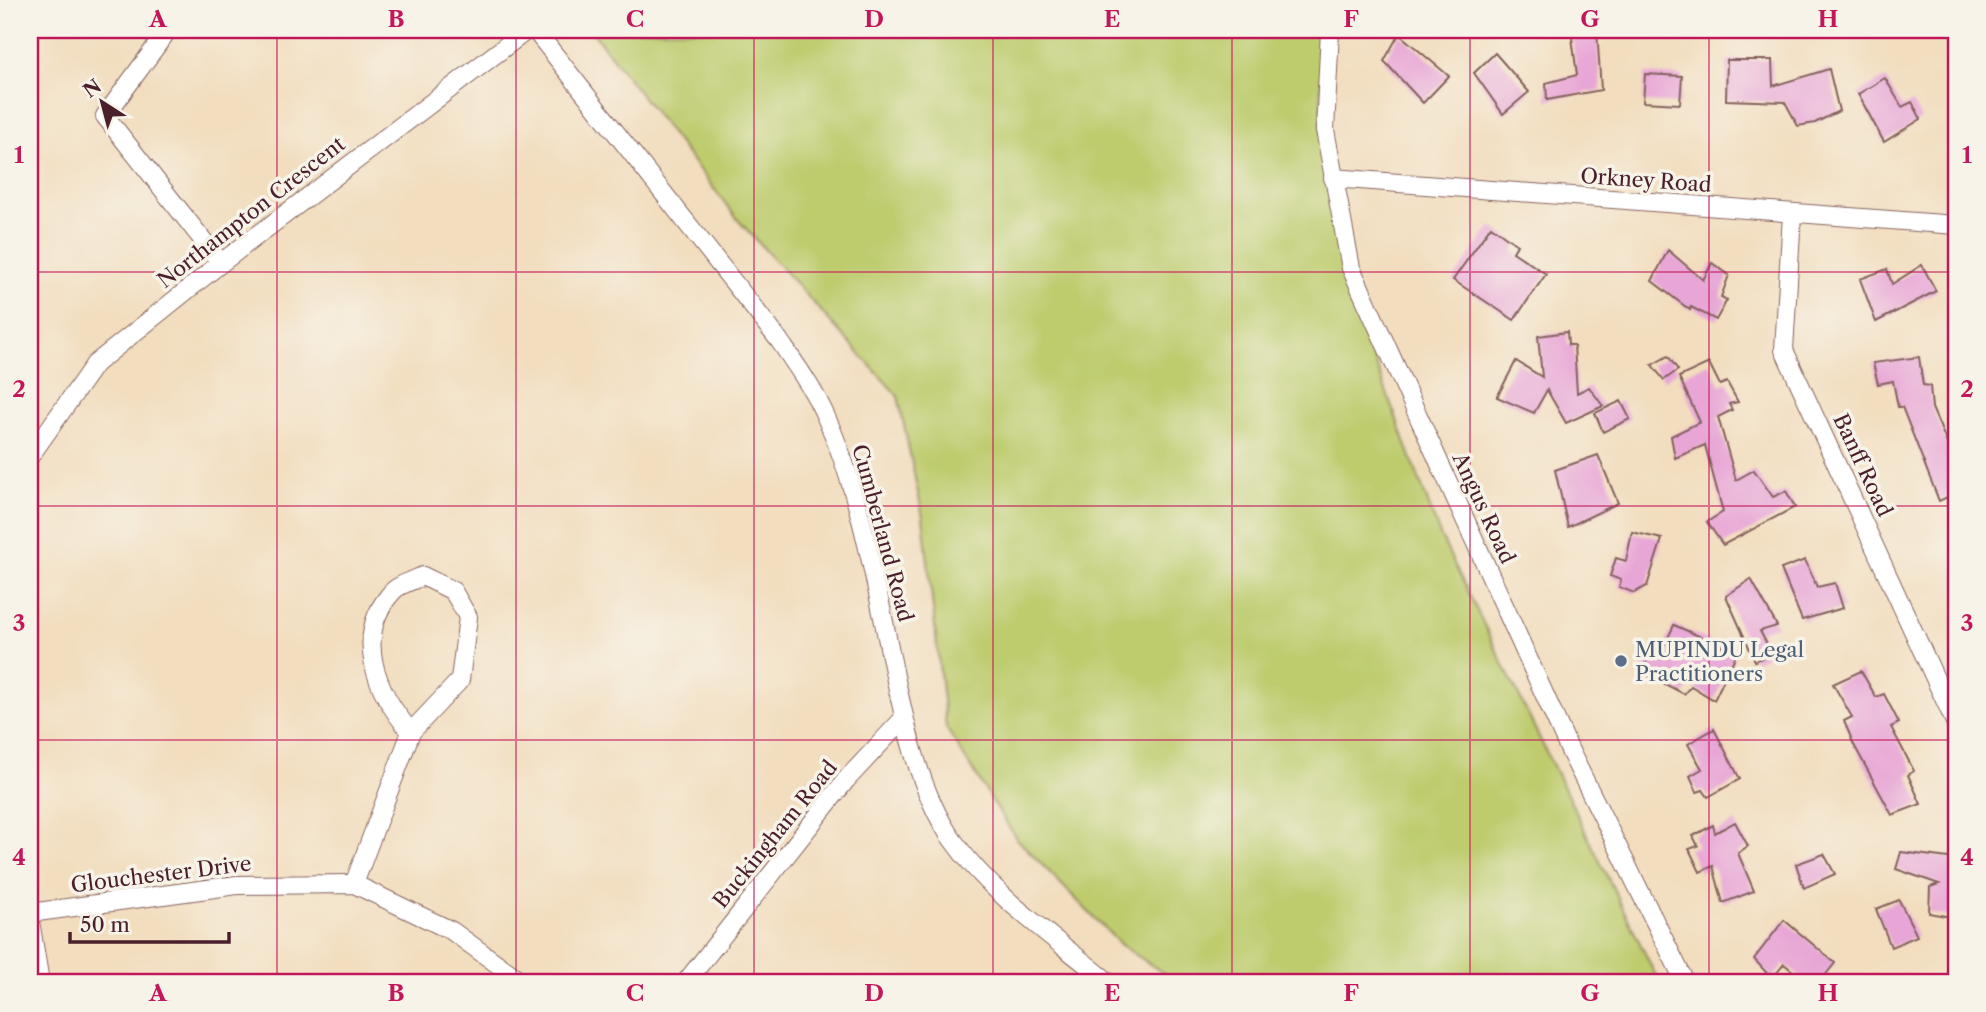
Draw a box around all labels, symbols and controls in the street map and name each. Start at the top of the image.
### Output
text: A [148,5,168,33]
text: B [387,5,405,33]
text: C [626,5,644,33]
text: D [864,5,884,33]
text: E [1104,5,1120,33]
text: F [1343,5,1359,33]
text: G [1580,5,1600,33]
text: H [1818,5,1839,33]
north arrow [66,66,136,136]
text: N [79,74,106,103]
street label: Northampton Crescent [152,131,350,293]
text: 1 [14,141,25,169]
text: 1 [1962,141,1973,169]
street label: Orkney Road [1580,163,1713,197]
text: 2 [12,375,26,403]
text: 2 [1960,375,1974,403]
street label: Banff Road [1828,409,1898,521]
street label: Cumberland Road [847,442,919,625]
street label: Angus Road [1447,448,1521,568]
text: 3 [13,609,26,637]
text: 3 [1961,609,1974,637]
place label: MUPINDU Legal Practitioners [1635,637,1804,686]
marker: MUPINDU Legal Practitioners [1613,653,1629,669]
street label: Buckingham Road [708,755,842,913]
text: 4 [12,843,26,871]
text: 4 [1960,843,1974,871]
street label: Glouchester Drive [69,851,253,897]
scale bar [70,900,229,944]
text: 50 m [80,912,130,937]
text: A [148,979,168,1007]
text: B [387,979,405,1007]
text: C [626,979,644,1007]
text: D [864,979,884,1007]
text: E [1104,979,1120,1007]
text: F [1343,979,1359,1007]
text: G [1580,979,1600,1007]
text: H [1818,979,1839,1007]

